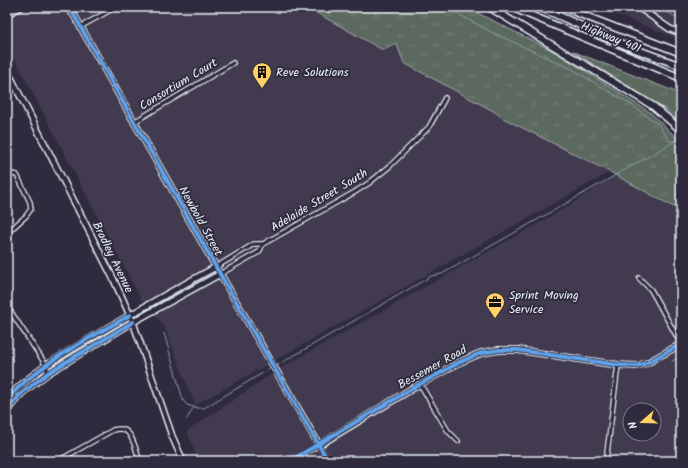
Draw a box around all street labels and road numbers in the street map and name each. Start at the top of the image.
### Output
street label: Highway 401 [578,17,644,58]
street label: Consortium Court [136,53,221,115]
street label: Adelaide Street South [267,164,371,237]
street label: Newbold Street [173,183,228,260]
street label: Bradley Avenue [87,218,138,297]
street label: Bessemer Road [394,340,471,394]

